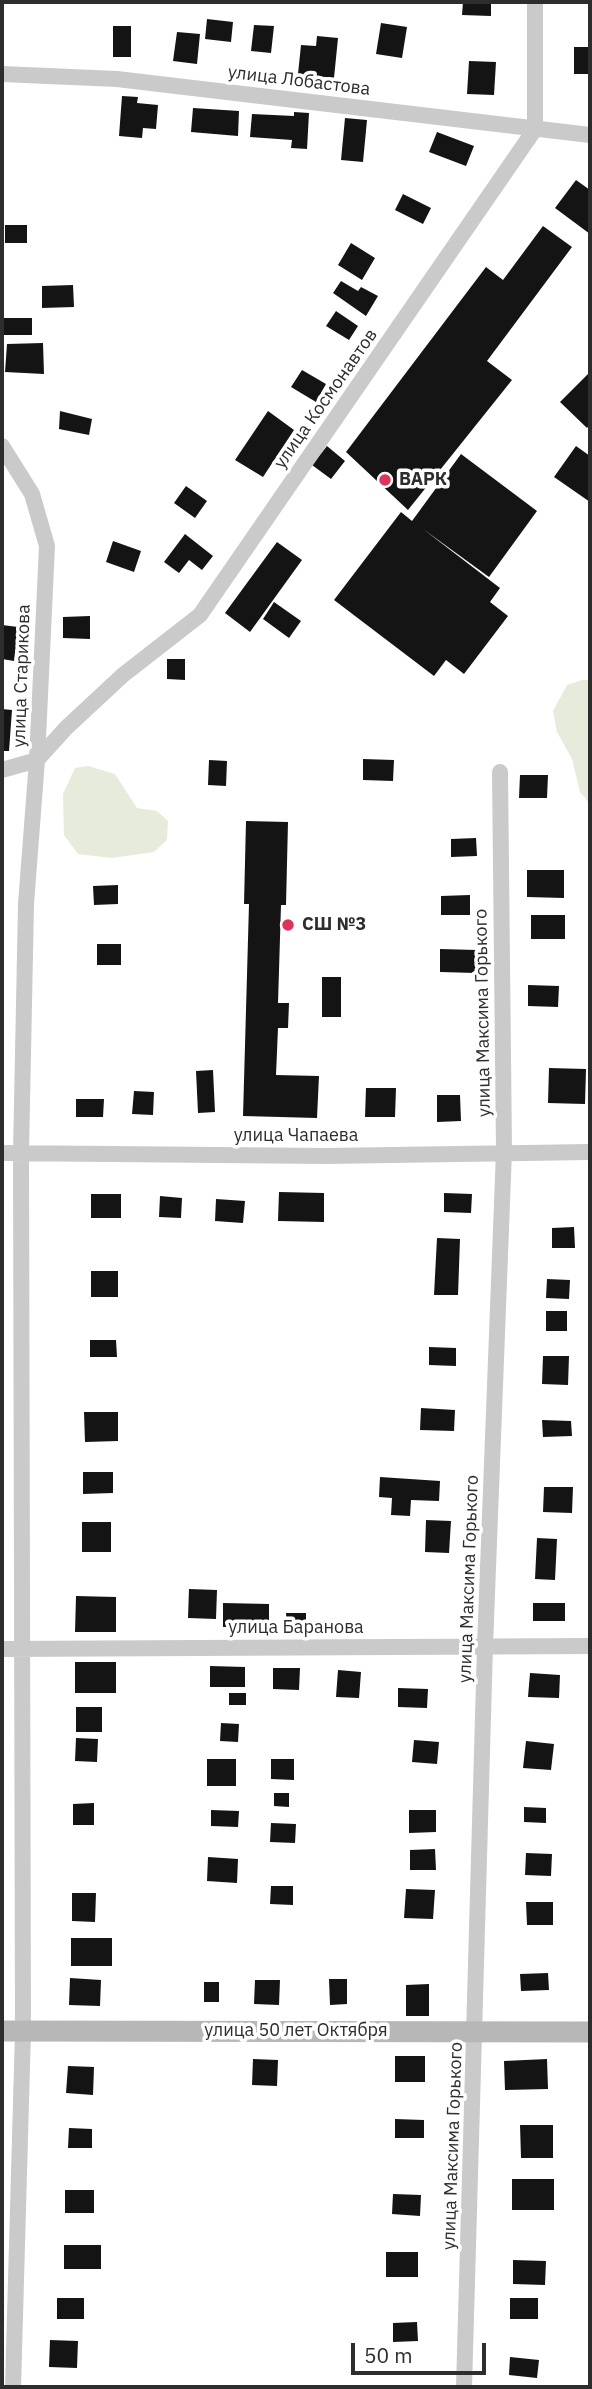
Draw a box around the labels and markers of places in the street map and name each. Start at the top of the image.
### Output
place label: ВАРК [399,469,447,491]
marker: ВАРК [377,472,393,488]
place label: СШ №3 [302,914,366,936]
marker: СШ №3 [280,917,296,933]

